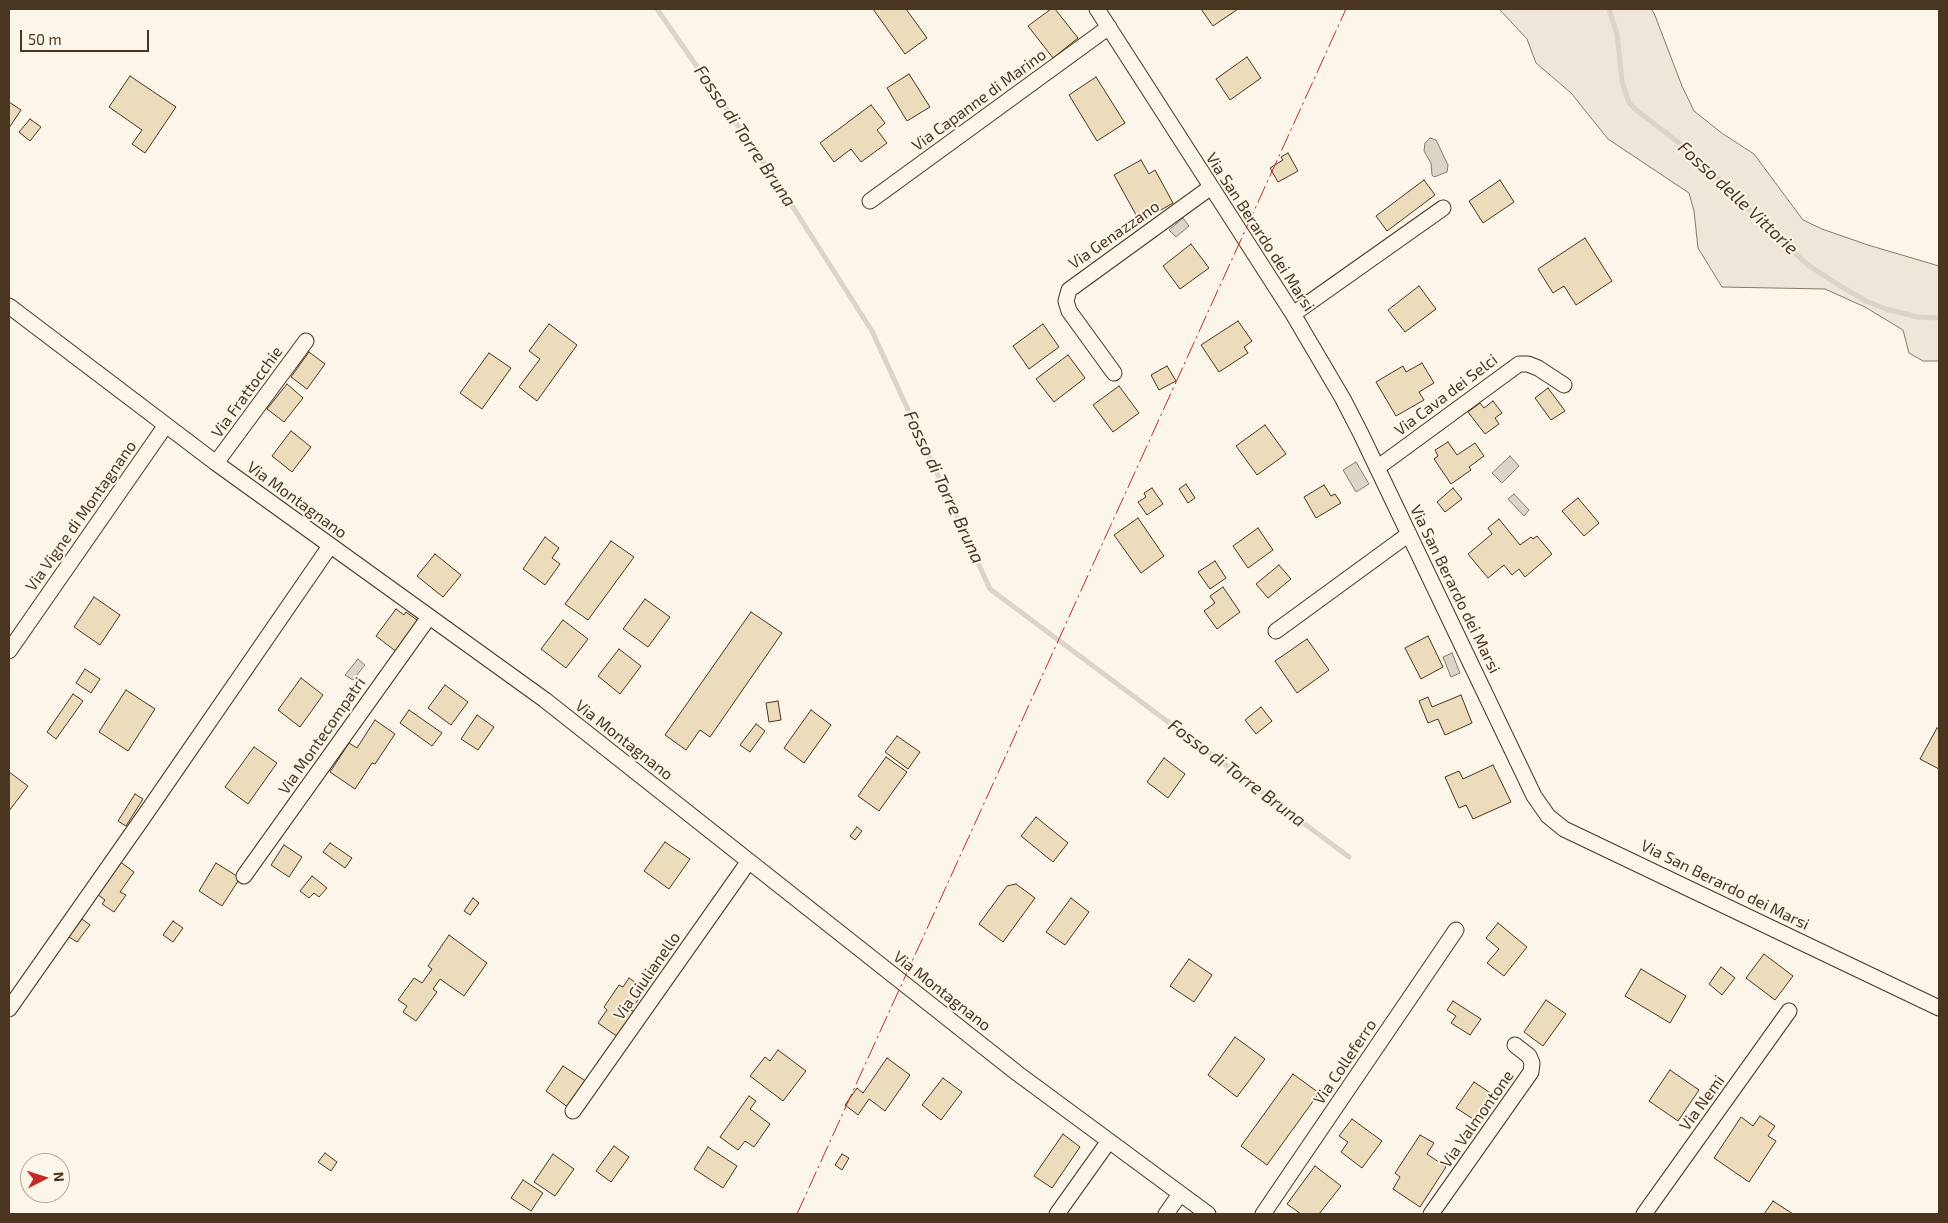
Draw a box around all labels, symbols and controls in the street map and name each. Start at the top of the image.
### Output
scale bar [22,20,151,52]
text: 50 m [28,30,62,48]
street label: Via Capanne di Marino [908,45,1050,155]
water label: Fosso di Torre Bruna [690,61,800,211]
water label: Fosso delle Vittorie [1673,137,1803,259]
street label: Via San Berardo dei Marsi [1202,149,1318,315]
street label: Via Genazzano [1065,197,1163,273]
street label: Via Frattocchie [207,343,287,441]
street label: Via Cava dei Selci [1391,350,1501,440]
water label: Fosso di Torre Bruna [899,407,989,567]
street label: Via Vigne di Montagnano [22,437,140,595]
street label: Via Montagnano [243,457,351,543]
street label: Via San Berardo dei Marsi [1406,502,1504,676]
street label: Via Montecompatri [274,674,370,798]
street label: Via Montagnano [571,696,677,784]
water label: Fosso di Torre Bruna [1164,714,1310,832]
street label: Via San Berardo dei Marsi [1638,836,1812,934]
street label: Via Giulianello [610,928,684,1024]
street label: Via Montagnano [889,947,995,1035]
street label: Via Colleferro [1309,1016,1381,1108]
street label: Via Valmontone [1436,1067,1518,1171]
street label: Via Nemi [1675,1072,1729,1134]
north arrow [20,1153,70,1203]
text: N [51,1171,68,1183]

